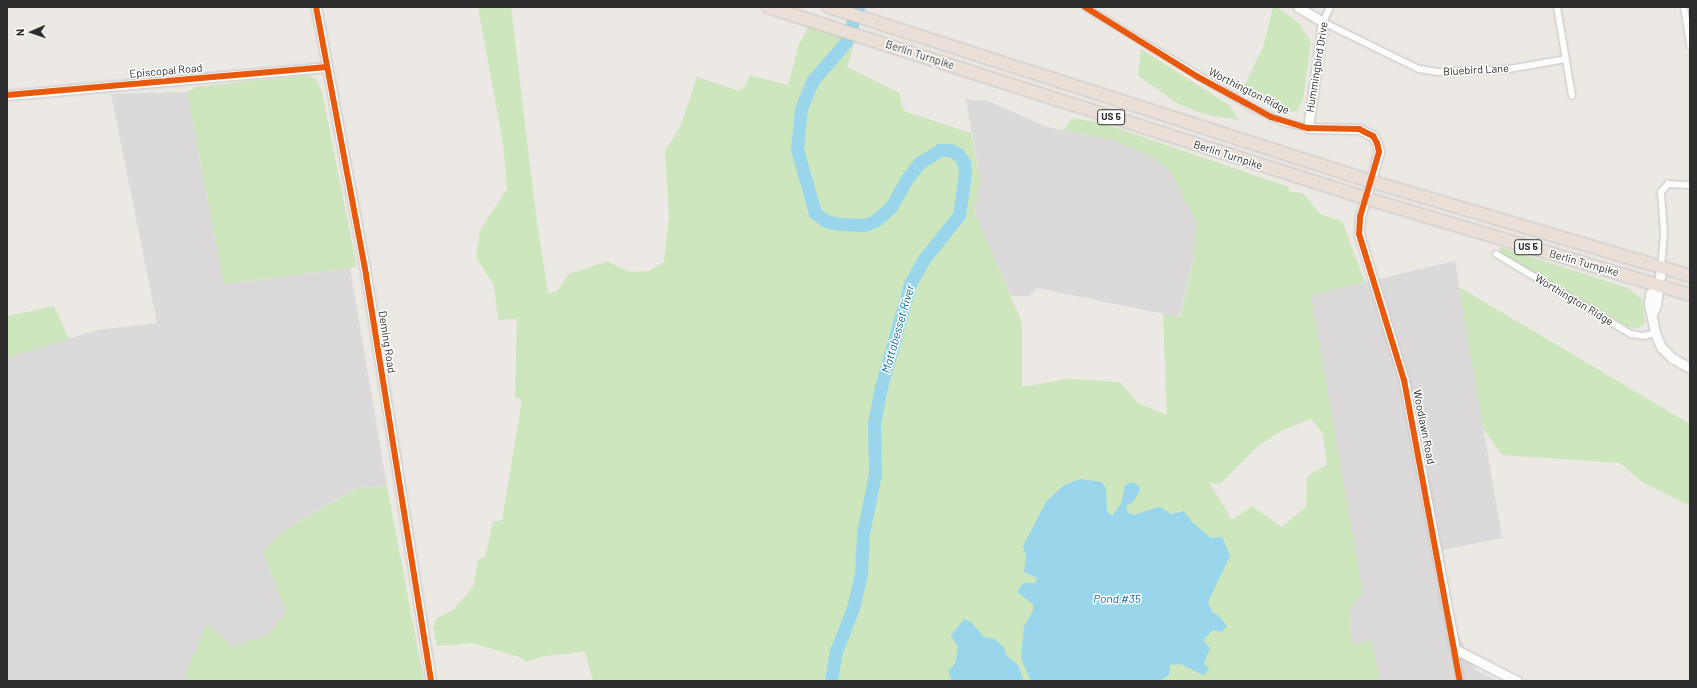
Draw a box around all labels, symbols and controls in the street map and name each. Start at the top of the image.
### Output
north arrow [12,12,52,52]
street label: Hummingbird Drive [1303,21,1331,113]
text: N [13,29,26,36]
street label: Berlin Turnpike [884,38,956,72]
street label: Episcopal Road [129,61,203,81]
street label: Bluebird Lane [1443,62,1509,78]
street label: Worthington Ridge [1206,65,1292,117]
road number: US 5 [1097,109,1125,125]
street label: Berlin Turnpike [1192,138,1264,172]
road number: US 5 [1514,239,1542,255]
street label: Berlin Turnpike [1548,247,1620,279]
street label: Worthington Ridge [1532,271,1616,329]
water label: Mattabesset River [878,283,918,375]
street label: Deming Road [376,310,398,374]
street label: Woodlawn Road [1410,389,1438,465]
water label: Pond #35 [1093,592,1141,606]

